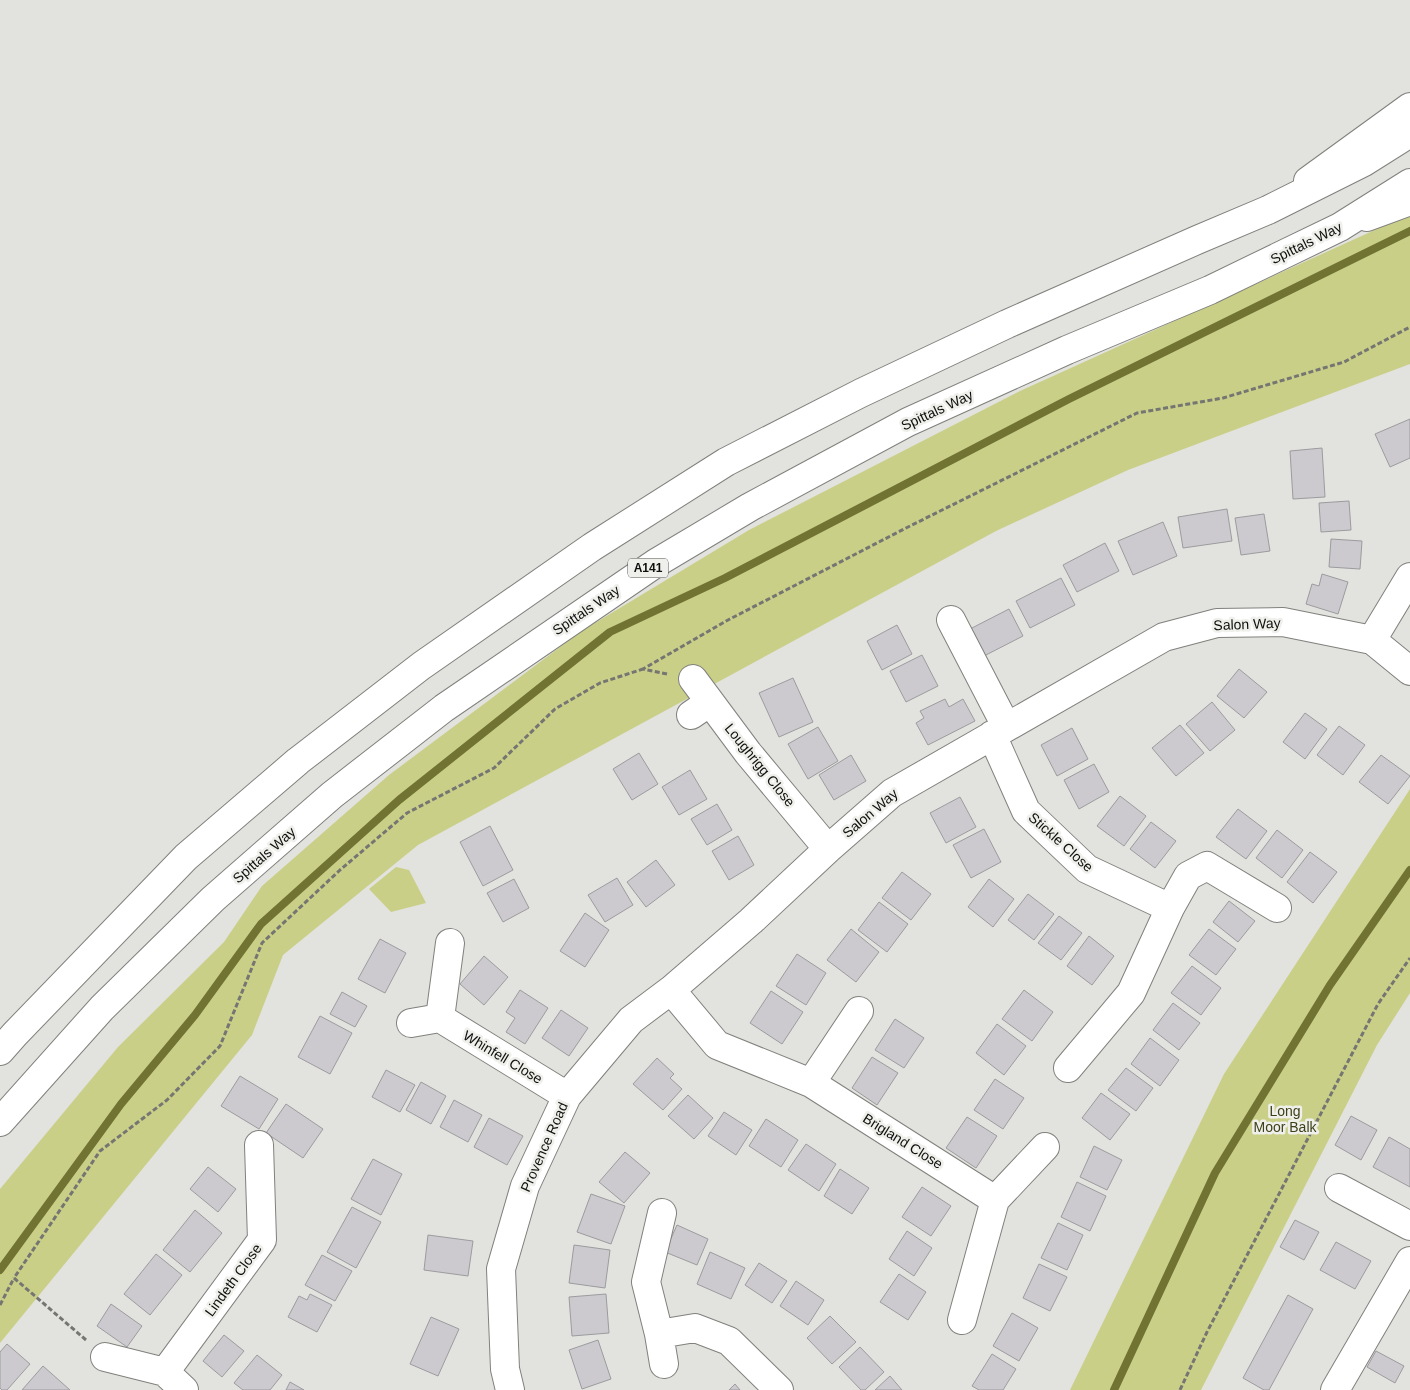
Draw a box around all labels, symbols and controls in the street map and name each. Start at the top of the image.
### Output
street label: Spittals Way [1268,219,1344,267]
street label: Spittals Way [899,386,975,434]
road number: A141 [628,558,668,578]
street label: Spittals Way [549,582,623,638]
street label: Salon Way [1213,615,1281,633]
street label: Loughrigg Close [722,720,798,810]
street label: Salon Way [839,785,901,841]
street label: Stickle Close [1026,809,1097,875]
street label: Spittals Way [230,824,298,886]
street label: Whinfell Close [461,1027,546,1087]
street label: Provence Road [517,1100,571,1194]
park label: Long Moor Balk [1253,1103,1318,1135]
street label: Brigland Close [860,1110,946,1172]
street label: Lindeth Close [201,1240,265,1319]

